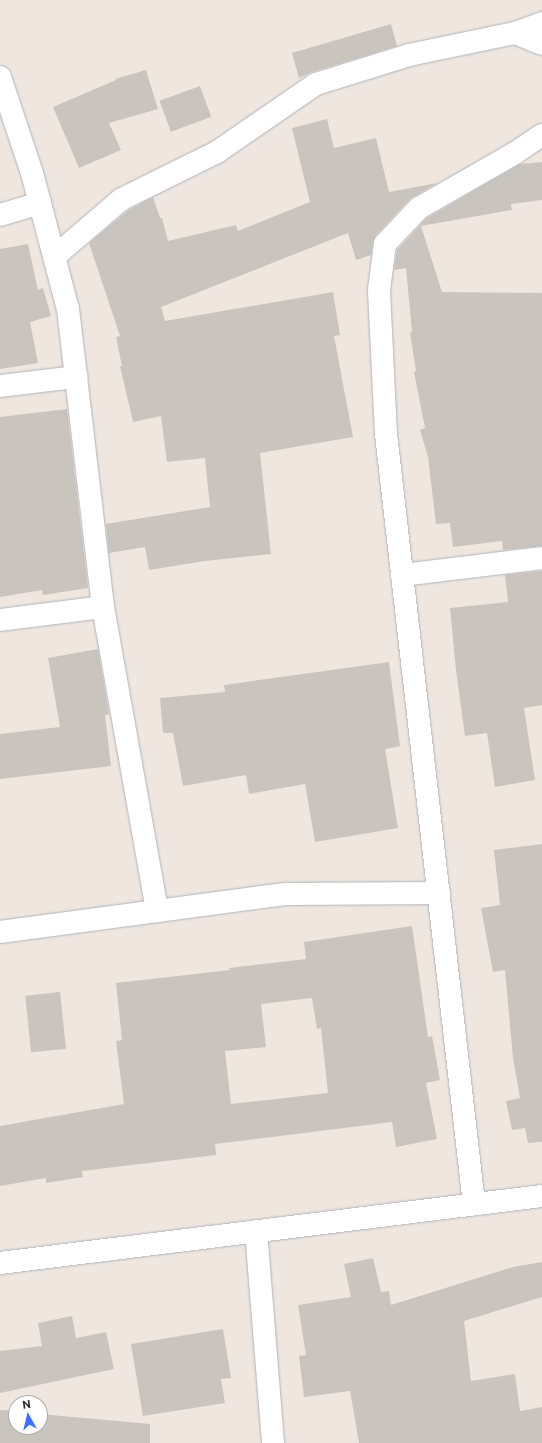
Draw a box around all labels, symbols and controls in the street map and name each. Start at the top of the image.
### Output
north arrow [8,1395,48,1435]
text: N [21,1397,31,1411]

